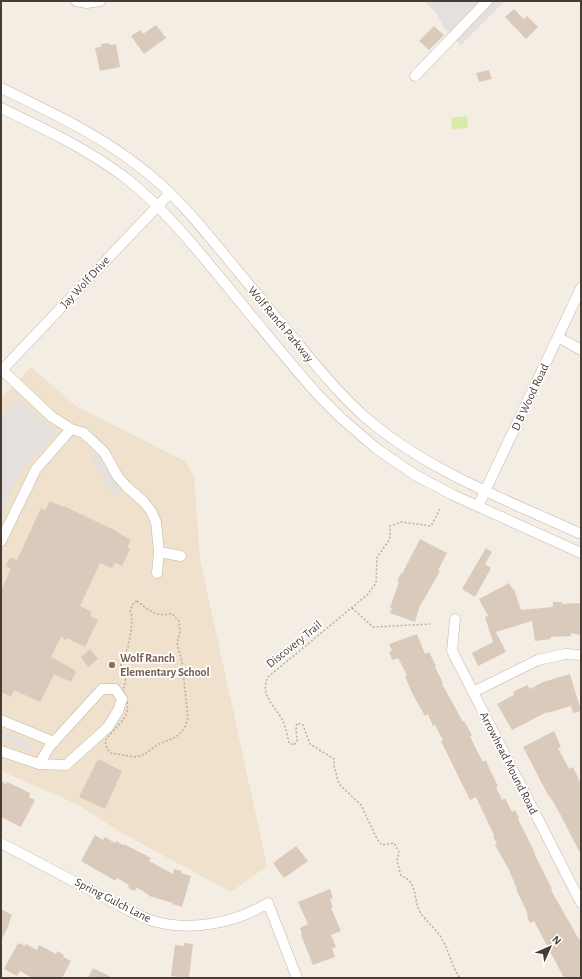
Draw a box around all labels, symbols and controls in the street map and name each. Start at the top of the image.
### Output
street label: Jay Wolf Drive [58,254,112,311]
street label: Wolf Ranch Parkway [245,284,316,365]
street label: D B Wood Road [509,362,551,432]
street label: Discovery Trail [264,618,325,671]
place label: Wolf Ranch Elementary School [120,652,210,679]
marker: Wolf Ranch Elementary School [107,660,117,670]
street label: Arrowhead Mound Road [478,710,540,816]
street label: Spring Gulch Lane [73,876,153,924]
north arrow [530,927,570,967]
text: N [550,934,563,947]

